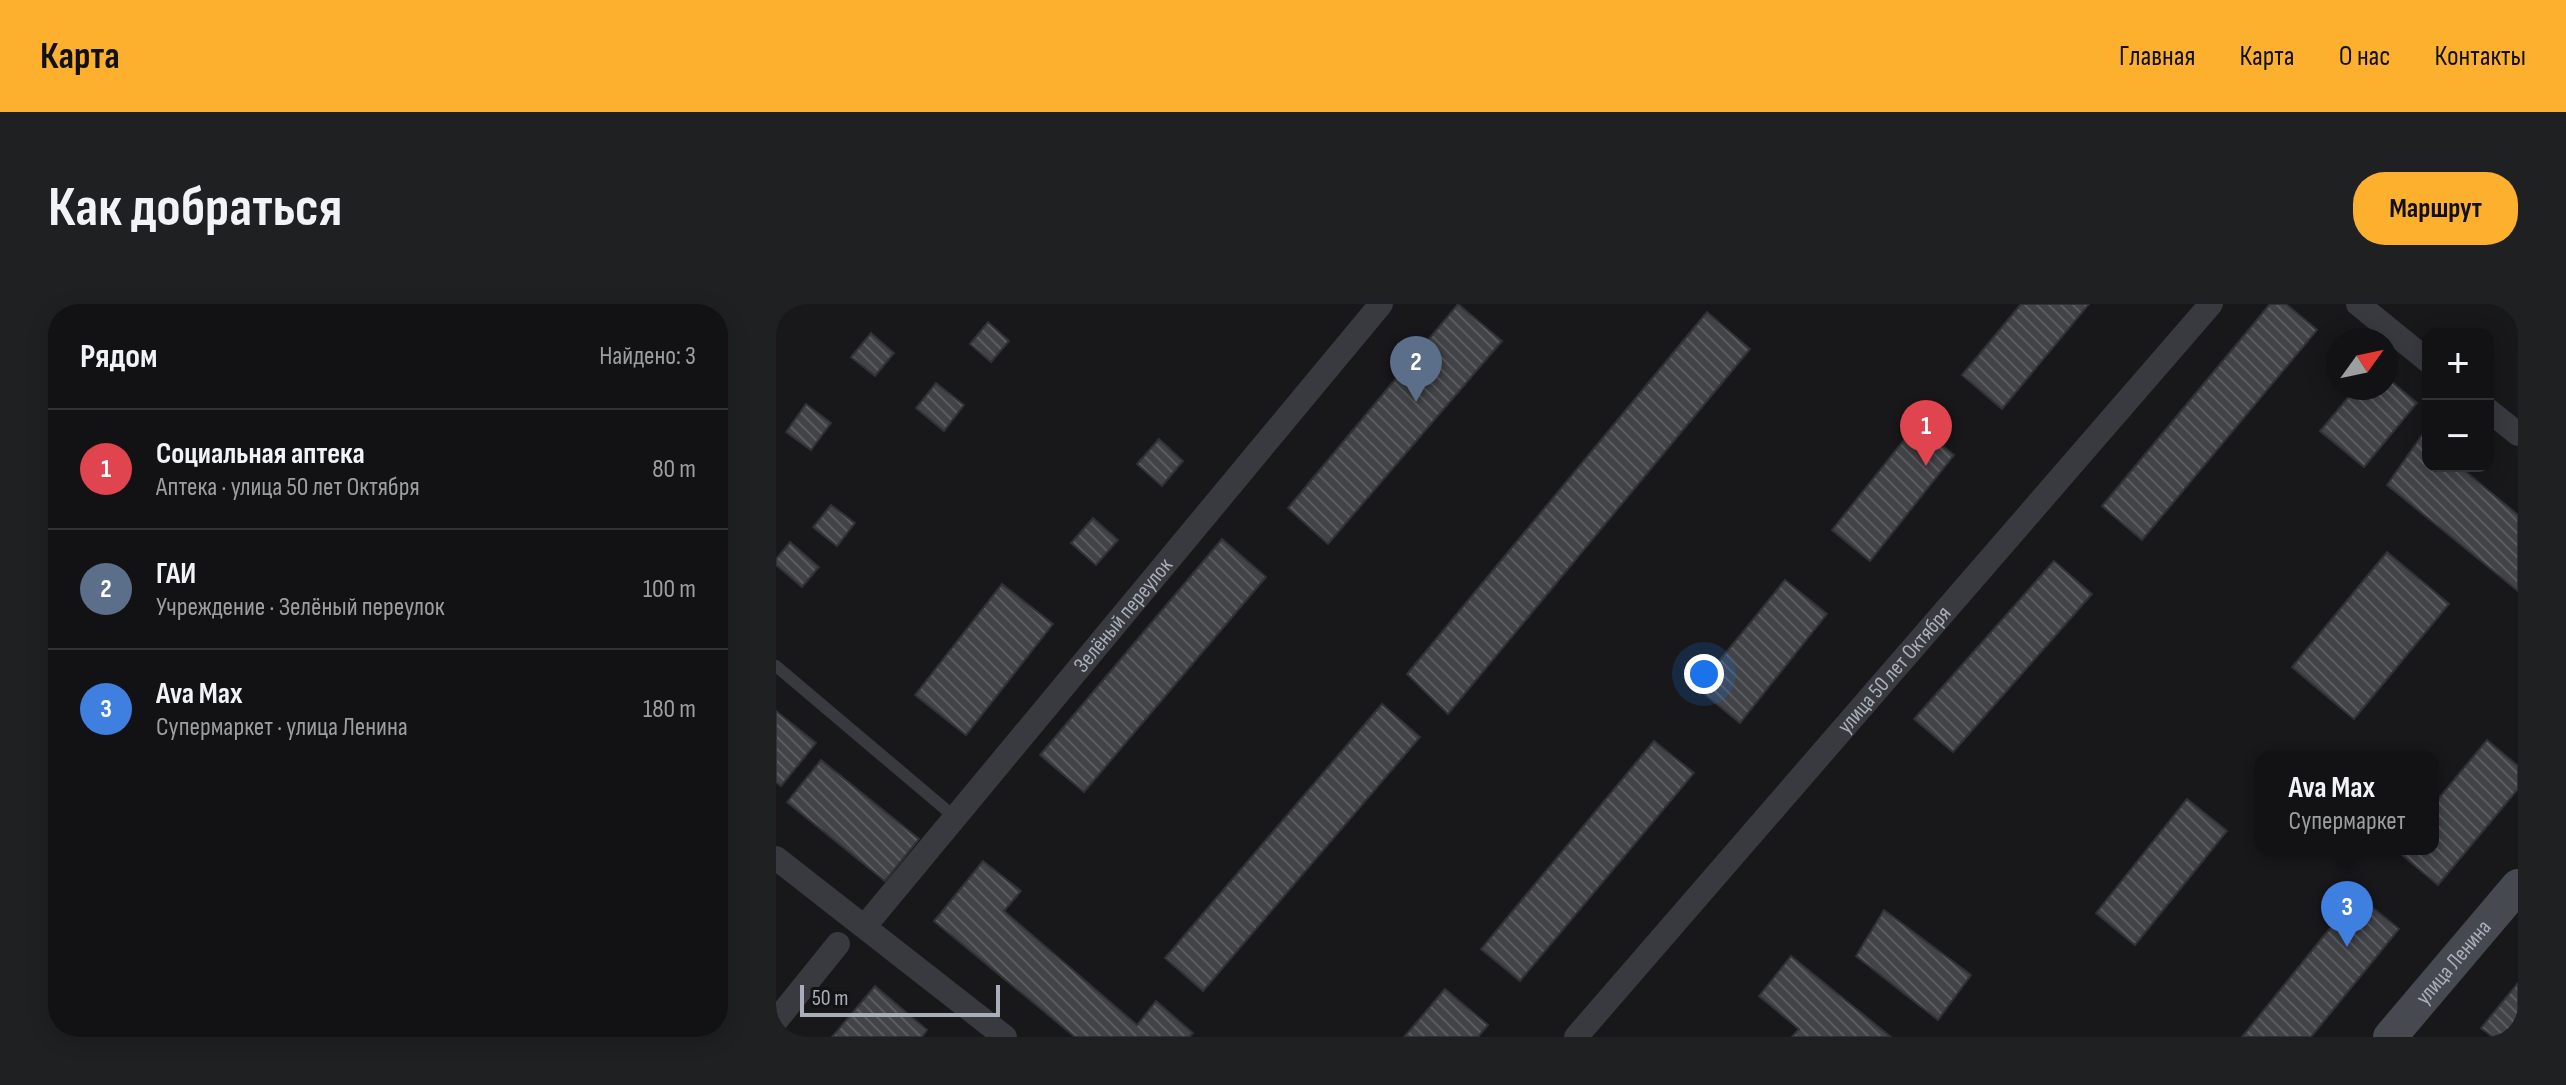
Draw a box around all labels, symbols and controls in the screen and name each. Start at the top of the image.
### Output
text: Карта [40,34,120,79]
text: Главная [2119,40,2195,73]
text: Карта [2239,40,2295,73]
text: О нас [2339,40,2391,73]
text: Контакты [2435,40,2526,73]
button: Маршрут [2353,172,2518,245]
text: Как добраться [48,175,342,242]
north arrow [2326,328,2398,400]
map controls [2422,328,2494,472]
button: + [2422,328,2494,400]
text: Рядом [80,336,158,377]
pin: 2 [1390,336,1442,402]
text: Найдено: 3 [599,341,696,372]
pin: 1 [1900,400,1952,466]
button: − [2422,400,2494,472]
text: Социальная аптека [156,436,365,472]
text: 1 [101,454,111,485]
text: 80 m [652,454,696,485]
text: Аптека · улица 50 лет Октября [156,472,420,503]
street label: Зелёный переулок [1068,552,1179,678]
text: ГАИ [156,556,196,592]
text: 2 [100,574,112,605]
text: 100 m [643,574,696,605]
text: Учреждение · Зелёный переулок [156,592,445,623]
street label: улица 50 лет Октября [1832,600,1957,739]
your location [1684,654,1724,694]
text: Ava Max [156,676,242,712]
text: 3 [100,694,112,725]
text: 180 m [643,694,696,725]
text: Супермаркет · улица Ленина [156,712,408,743]
popup [2255,751,2439,855]
text: Ava Max [2289,770,2375,806]
text: Супермаркет [2289,806,2405,837]
pin: 3 [2321,881,2373,947]
street label: улица Ленина [2410,914,2497,1010]
scale bar [800,981,1000,1017]
text: 50 m [812,985,848,1012]

